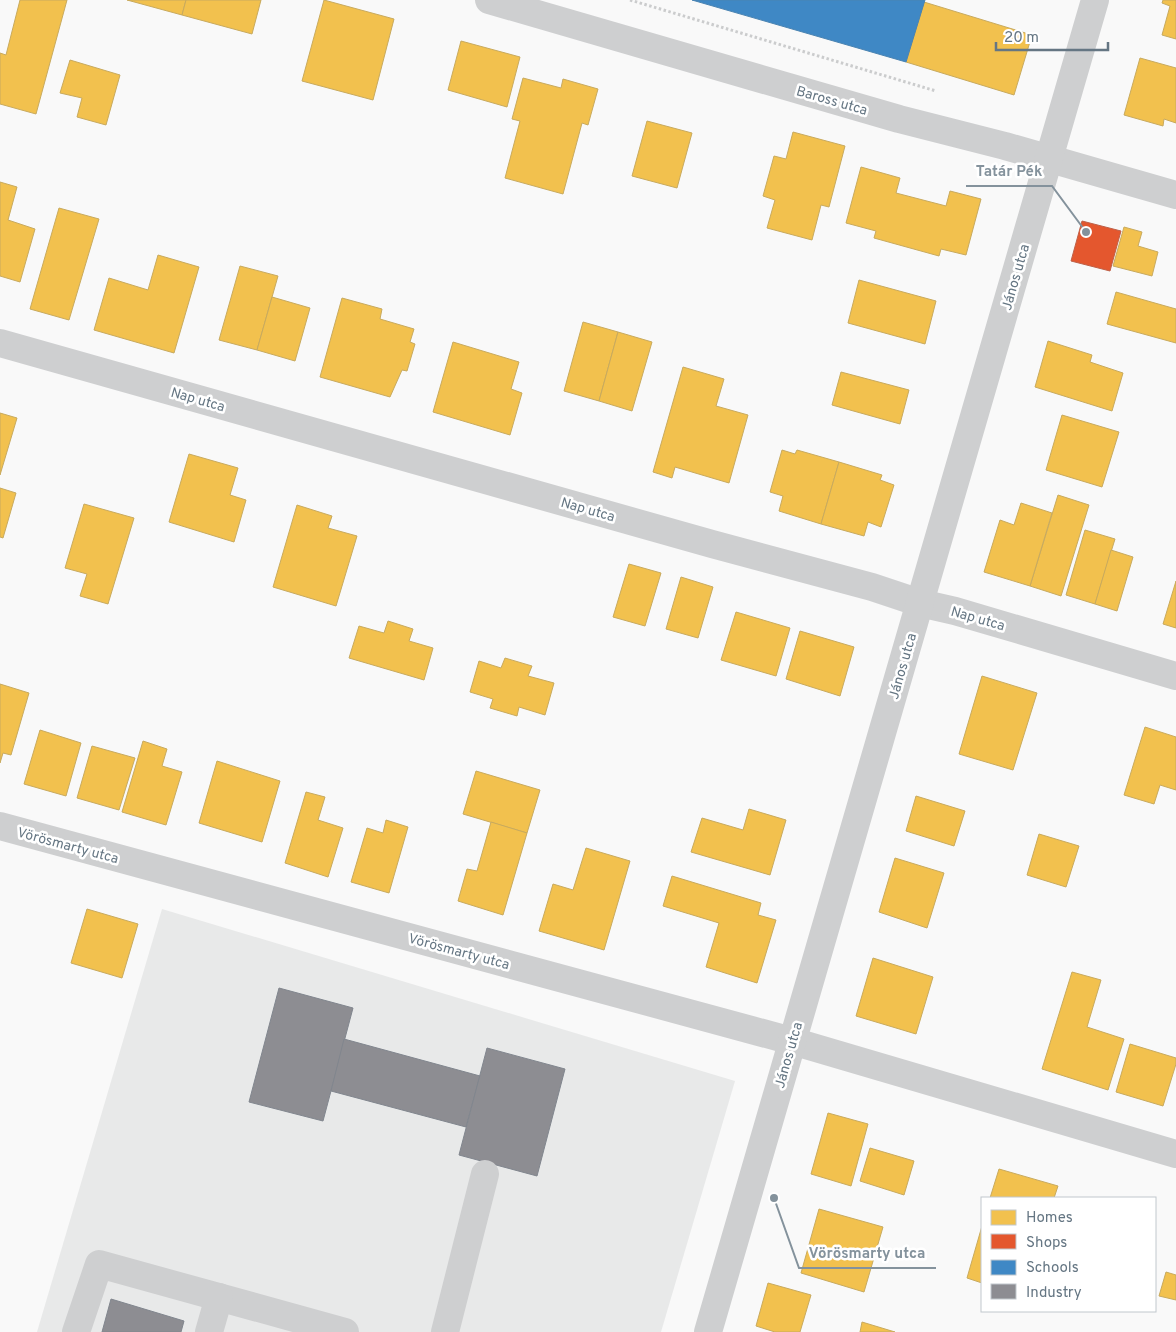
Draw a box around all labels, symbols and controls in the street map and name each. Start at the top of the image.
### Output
scale bar [996,20,1108,52]
text: 20 m [1004,29,1039,48]
street label: Baross utca [794,83,869,120]
callout: Tatár Pék [966,156,1052,186]
text: Tatár Pék [976,163,1042,182]
street label: János utca [999,242,1034,312]
street label: Nap utca [169,385,227,416]
street label: Nap utca [559,495,617,526]
street label: Nap utca [949,604,1007,635]
street label: János utca [886,631,921,701]
street label: Vörösmarty utca [15,825,120,868]
street label: Vörösmarty utca [406,931,511,974]
street label: János utca [772,1020,807,1090]
legend [981,1197,1156,1312]
text: Homes [1026,1209,1073,1228]
text: Shops [1026,1234,1067,1253]
callout: Vörösmarty utca [799,1238,936,1268]
text: Vörösmarty utca [809,1245,925,1264]
text: Schools [1026,1259,1079,1278]
text: Industry [1026,1284,1082,1303]

